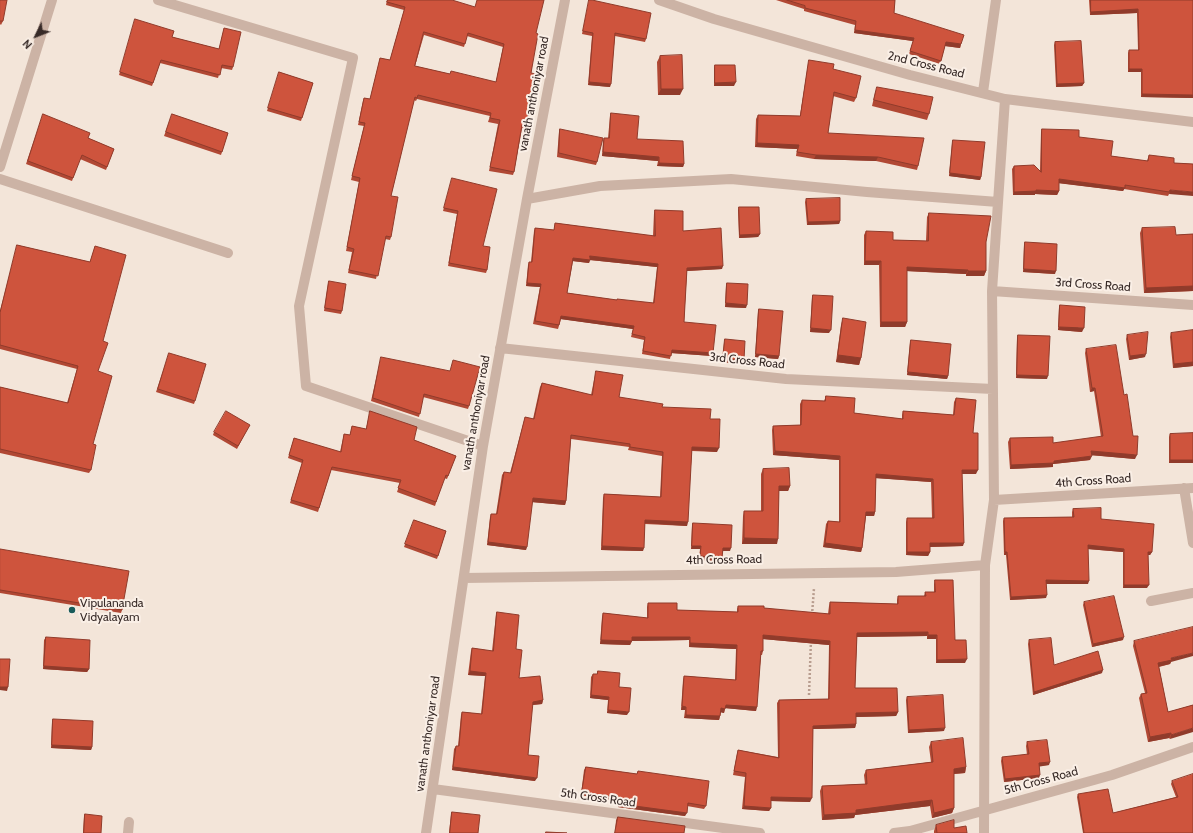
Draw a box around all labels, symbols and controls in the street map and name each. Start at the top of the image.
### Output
north arrow [16,16,56,56]
street label: vanath anthoniyar road [516,35,552,153]
text: N [19,37,35,52]
street label: 2nd Cross Road [886,49,966,81]
street label: 3rd Cross Road [1055,275,1131,295]
street label: 3rd Cross Road [709,350,785,372]
street label: vanath anthoniyar road [459,354,493,472]
street label: 4th Cross Road [1054,471,1132,491]
street label: 4th Cross Road [686,552,762,568]
place label: Vipulananda Vidyalayam [80,596,144,624]
marker: Vipulananda Vidyalayam [67,605,77,615]
street label: vanath anthoniyar road [413,675,443,793]
street label: 5th Cross Road [1002,764,1080,798]
street label: 5th Cross Road [559,786,637,810]

